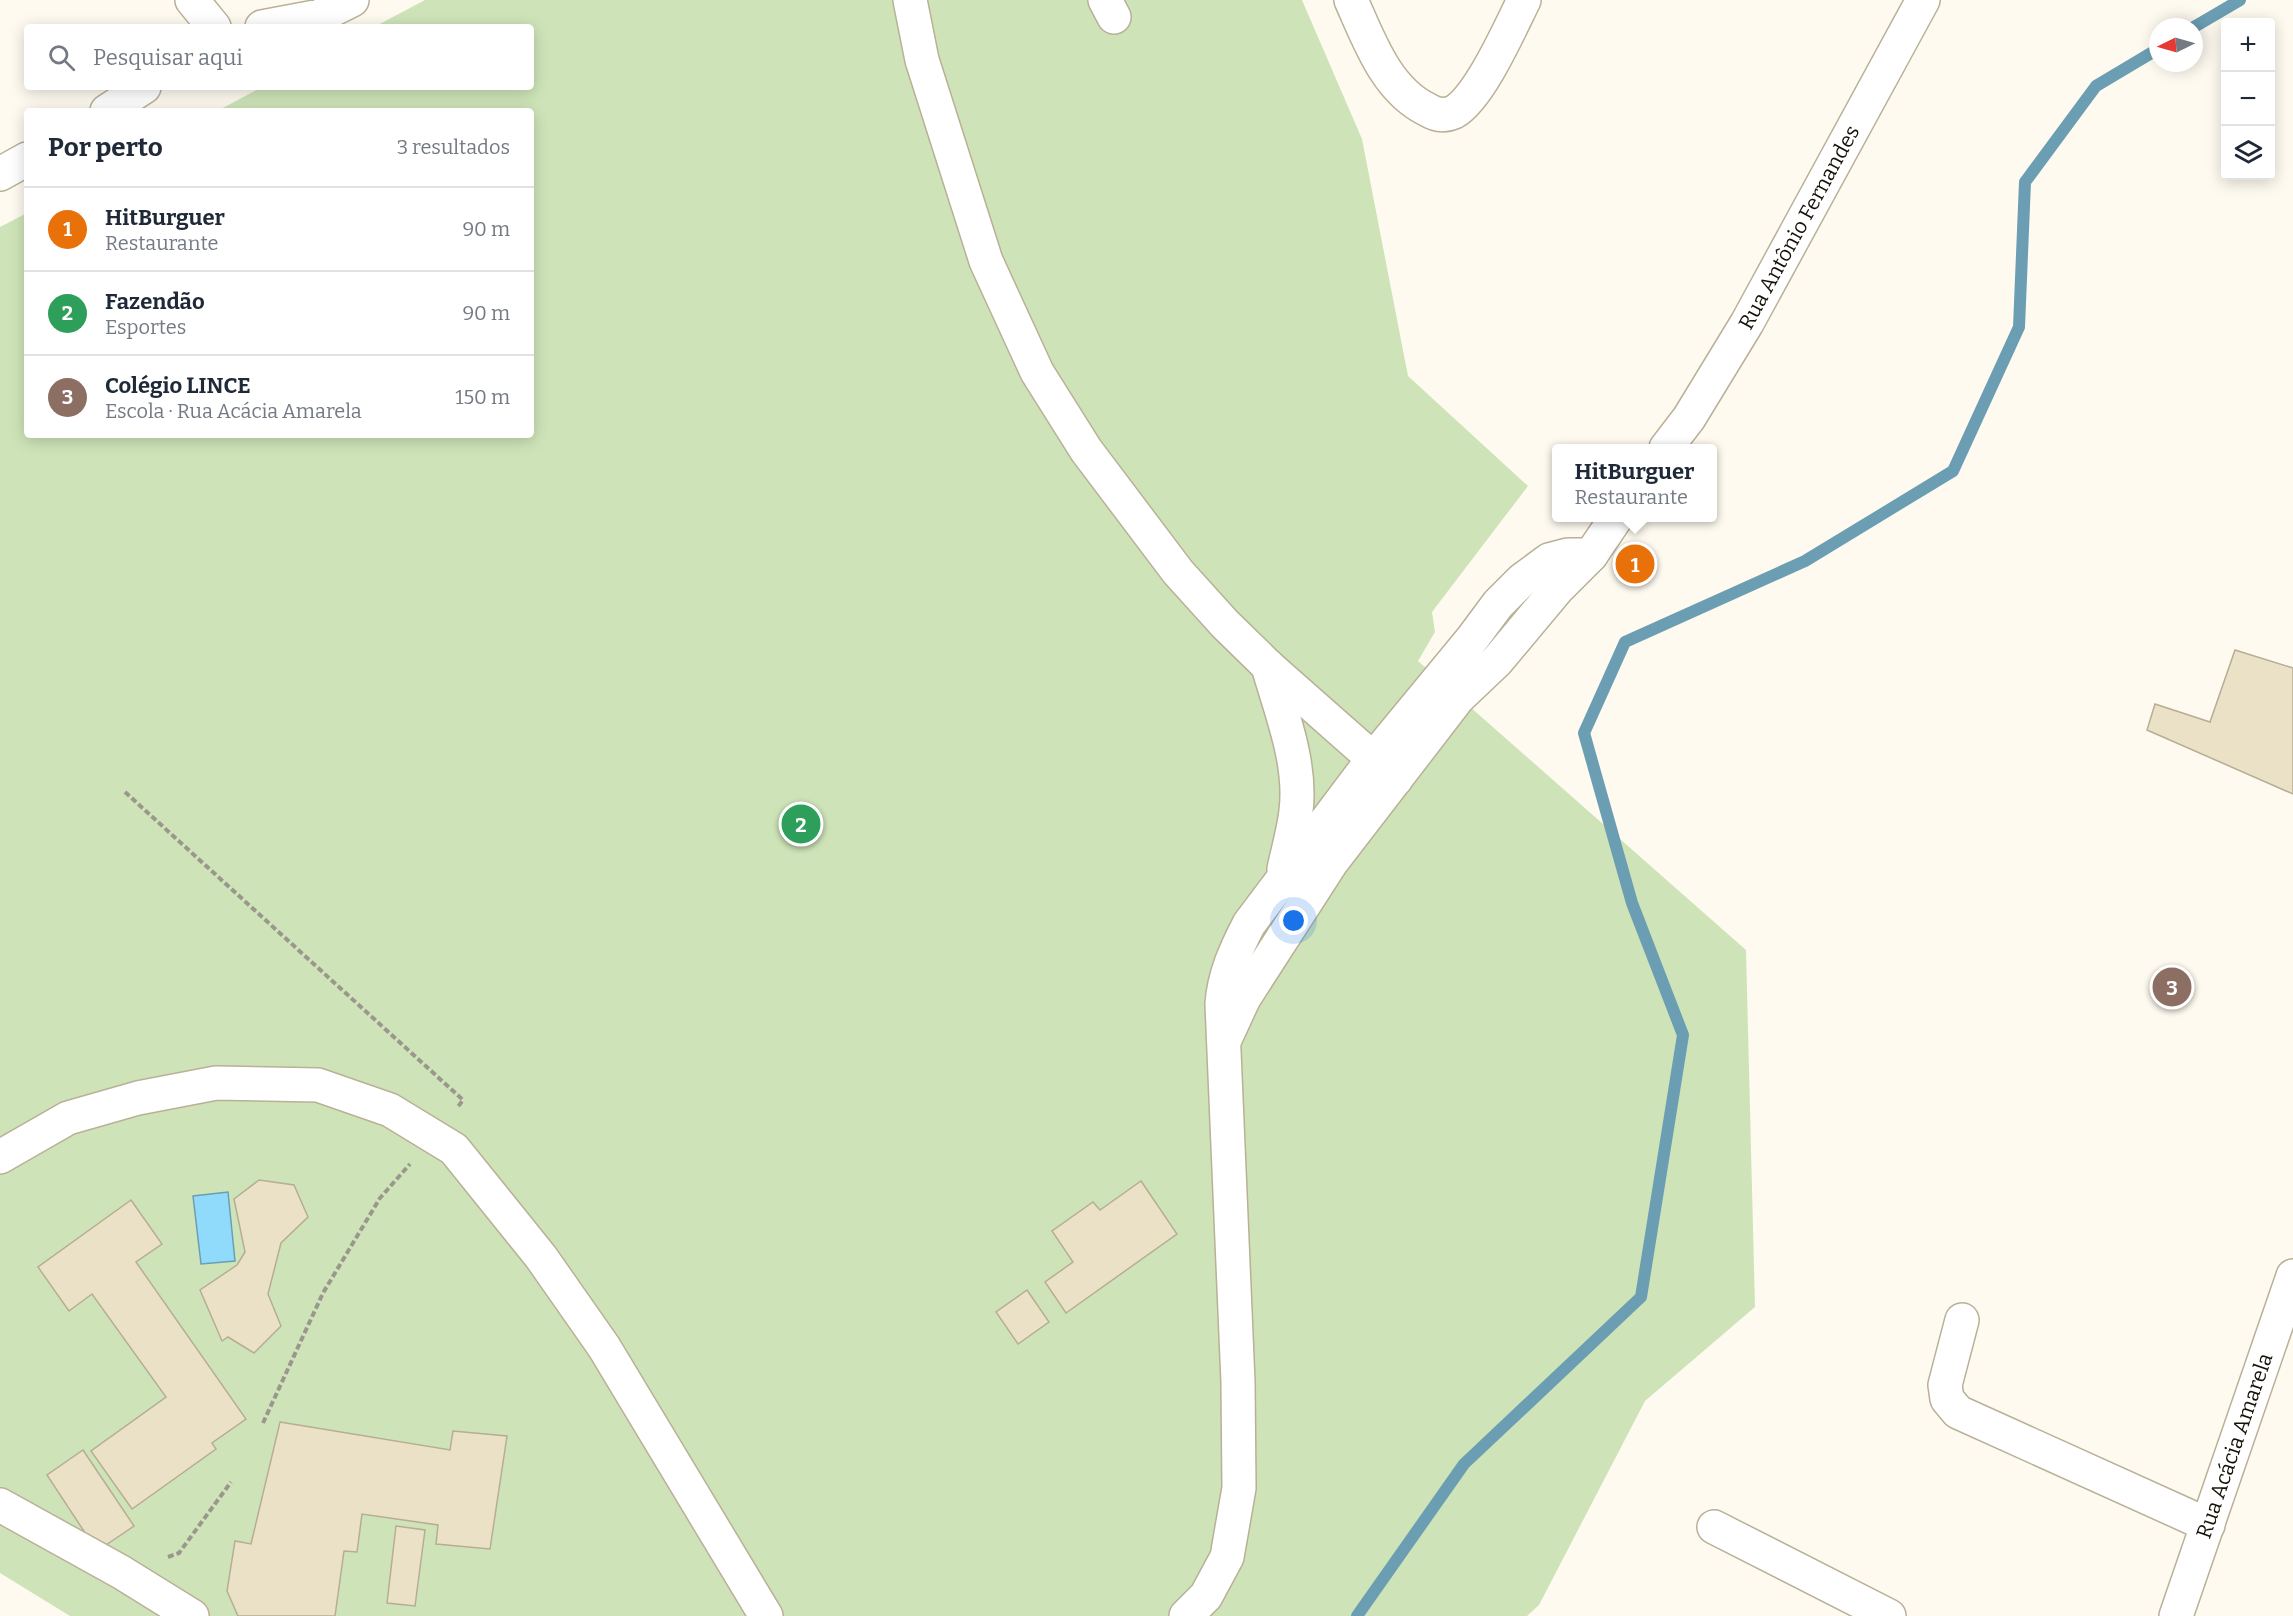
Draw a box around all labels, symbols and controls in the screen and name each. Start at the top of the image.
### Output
north arrow [2149,18,2203,72]
map controls [2221,18,2275,180]
button: + [2221,18,2275,72]
search box [24,24,534,90]
icon: search [45,41,78,74]
text: Pesquisar aqui [93,44,243,71]
button: − [2221,72,2275,126]
street label: Rua Antônio Fernandes [1733,121,1865,334]
button: layers [2221,126,2275,180]
text: Por perto [48,132,163,163]
text: 3 resultados [397,135,510,159]
text: HitBurguer [105,204,225,231]
text: 1 [63,217,72,241]
text: 90 m [462,217,510,241]
text: Restaurante [105,231,218,255]
text: Fazendão [105,288,205,315]
text: 2 [62,301,73,325]
text: 90 m [462,301,510,325]
text: Esportes [105,315,186,339]
text: Colégio LINCE [105,372,251,399]
text: 3 [62,385,73,409]
text: 150 m [455,385,510,409]
text: Escola · Rua Acácia Amarela [105,399,362,423]
popup [1552,444,1717,522]
text: HitBurguer [1575,458,1694,485]
text: Restaurante [1575,485,1688,509]
pin: 1 [1616,542,1654,586]
pin: 2 [782,802,820,846]
your location [1279,906,1308,935]
pin: 3 [2152,964,2192,1010]
street label: Rua Acácia Amarela [2191,1349,2279,1542]

